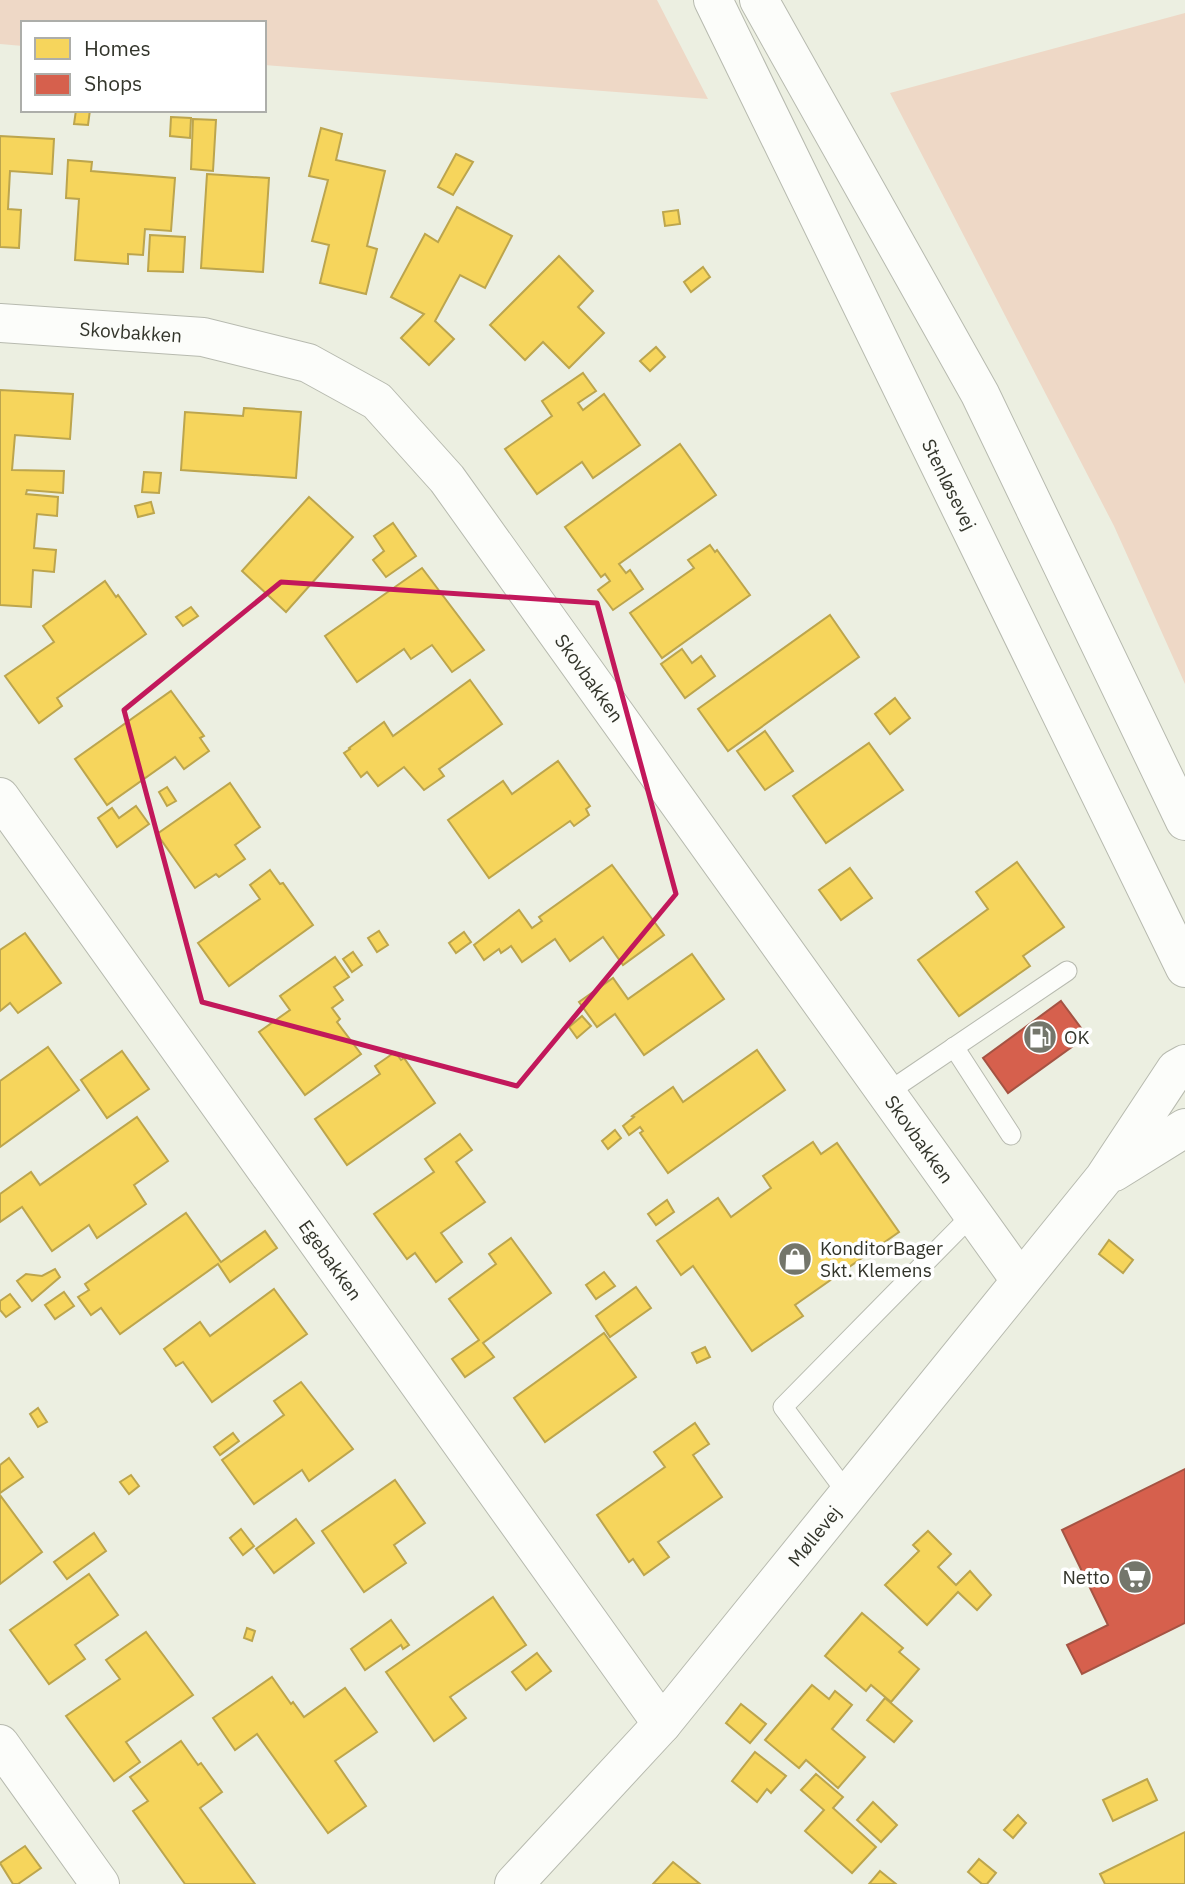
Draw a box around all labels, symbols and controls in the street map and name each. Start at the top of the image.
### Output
legend [21,21,266,112]
text: Homes [84,34,151,62]
text: Shops [84,69,142,97]
street label: Skovbakken [79,317,183,348]
street label: Stenløsevej [917,435,982,534]
street label: Skovbakken [550,629,629,727]
fuel station icon: OK [1021,1018,1059,1056]
place label: OK [1064,1025,1090,1049]
street label: Skovbakken [880,1090,959,1188]
street label: Egebakken [294,1215,368,1305]
place label: KonditorBager Skt. Klemens [820,1236,943,1282]
shop icon: KonditorBager Skt. Klemens [776,1240,814,1278]
street label: Møllevej [783,1501,846,1571]
supermarket icon: Netto [1116,1558,1154,1596]
place label: Netto [1062,1565,1110,1589]

